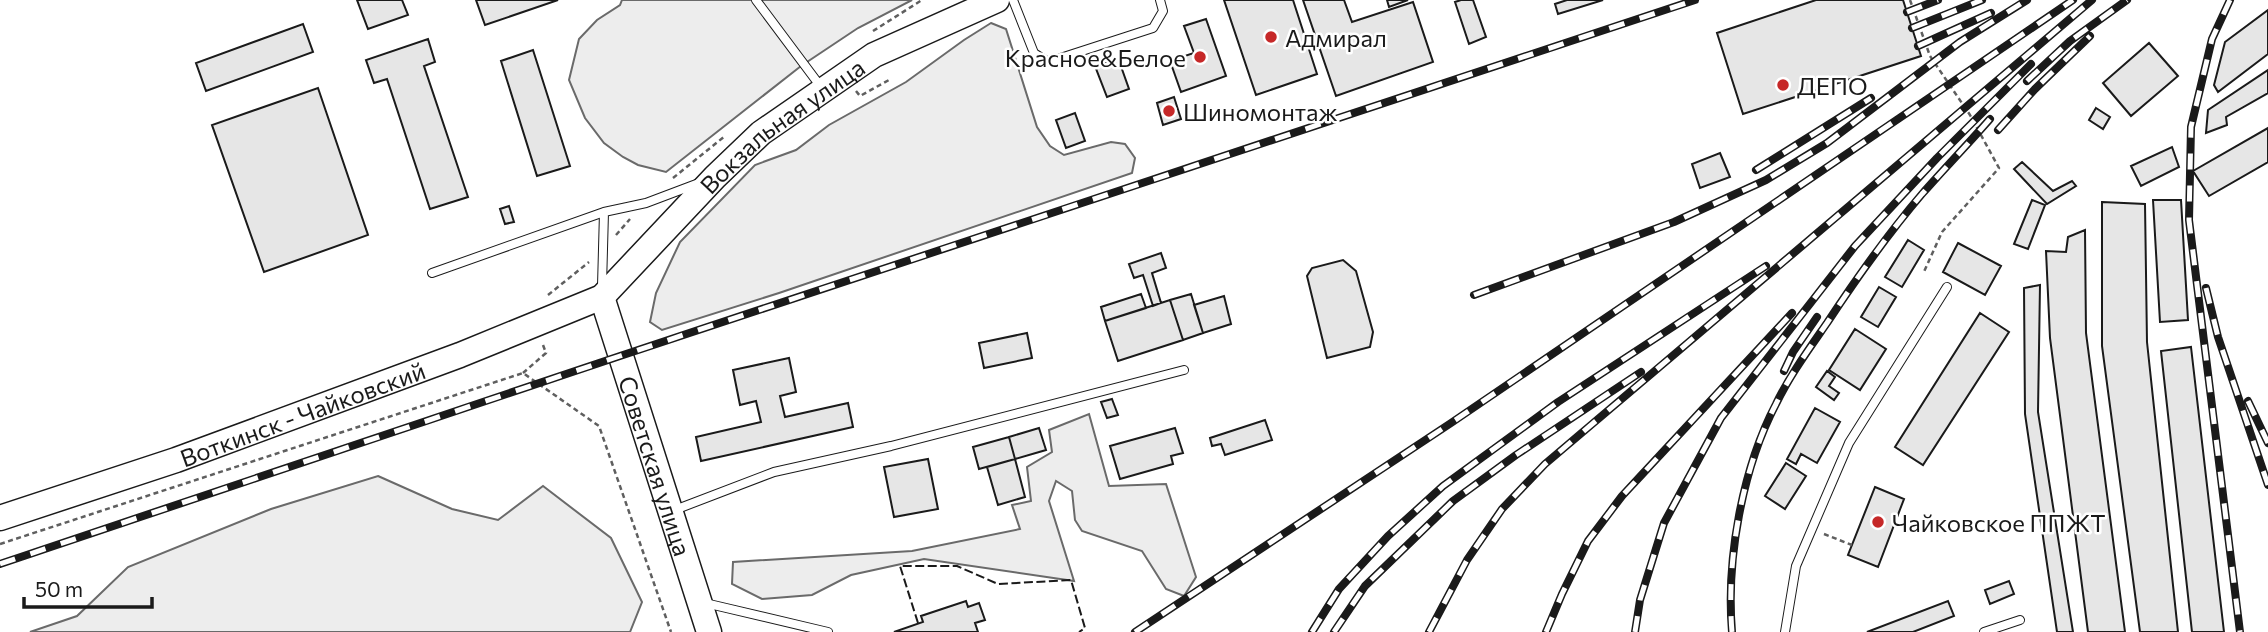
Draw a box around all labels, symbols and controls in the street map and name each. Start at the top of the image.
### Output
place label: Адмирал [1285,23,1387,52]
marker: Адмирал [1263,29,1279,45]
place label: Красное&Белое [1005,43,1186,72]
marker: Красное&Белое [1192,49,1208,65]
street label: Вокзальная улица [693,52,870,199]
place label: ДЕПО [1797,71,1868,100]
marker: ДЕПО [1775,77,1791,93]
place label: Шиномонтаж [1183,97,1338,126]
marker: Шиномонтаж [1161,103,1177,119]
street label: Воткинск - Чайковский [176,355,429,472]
street label: Советская улица [614,372,698,559]
place label: Чайковское ППЖТ [1892,508,2106,537]
marker: Чайковское ППЖТ [1870,514,1886,530]
scale bar [24,566,152,610]
text: 50 m [35,576,83,601]

